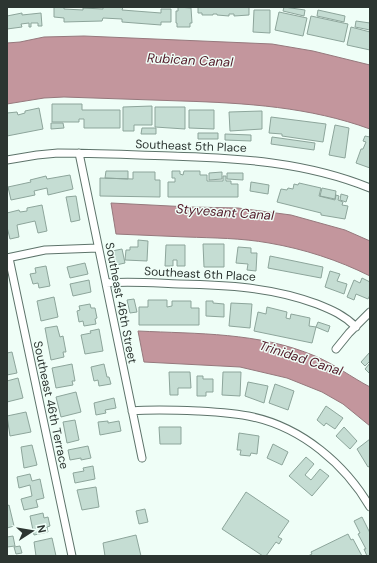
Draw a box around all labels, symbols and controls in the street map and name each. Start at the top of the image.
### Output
water label: Rubican Canal [146,49,235,71]
street label: Southeast 5th Place [135,136,247,156]
water label: Styvesant Canal [176,200,276,224]
street label: Southeast 46th Street [101,241,141,365]
street label: Southeast 6th Place [144,263,256,285]
water label: Trinidad Canal [257,337,346,380]
street label: Southeast 46th Terrace [30,339,72,471]
north arrow [12,511,52,551]
text: N [34,524,49,534]

